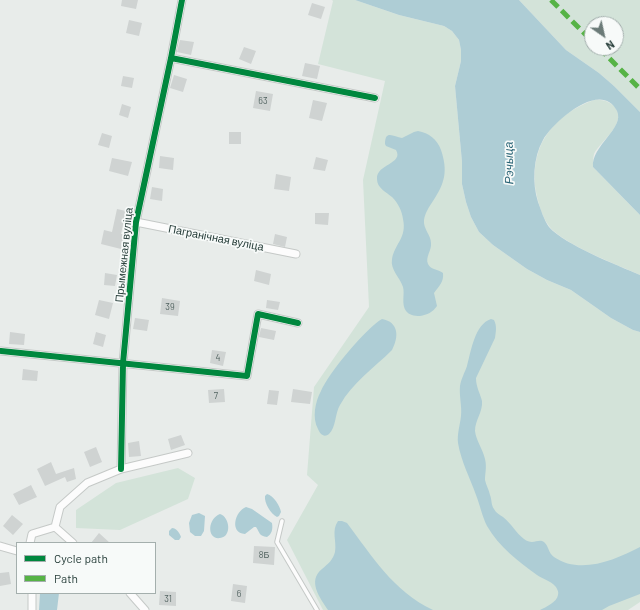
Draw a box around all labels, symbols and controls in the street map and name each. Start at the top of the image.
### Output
north arrow [584,16,624,56]
text: N [604,38,617,53]
house number: 63 [258,96,268,106]
water label: Рэчыца [501,142,517,184]
street label: Прымежная вуліца [112,207,136,303]
street label: Пагранічная вуліца [167,222,265,254]
house number: 39 [165,302,175,312]
house number: 4 [216,353,220,363]
house number: 7 [214,391,218,401]
legend [16,542,156,594]
house number: 8Б [259,550,269,560]
text: Cycle path [54,551,108,565]
text: Path [54,571,78,585]
house number: 6 [237,589,241,599]
house number: 31 [164,594,172,604]

